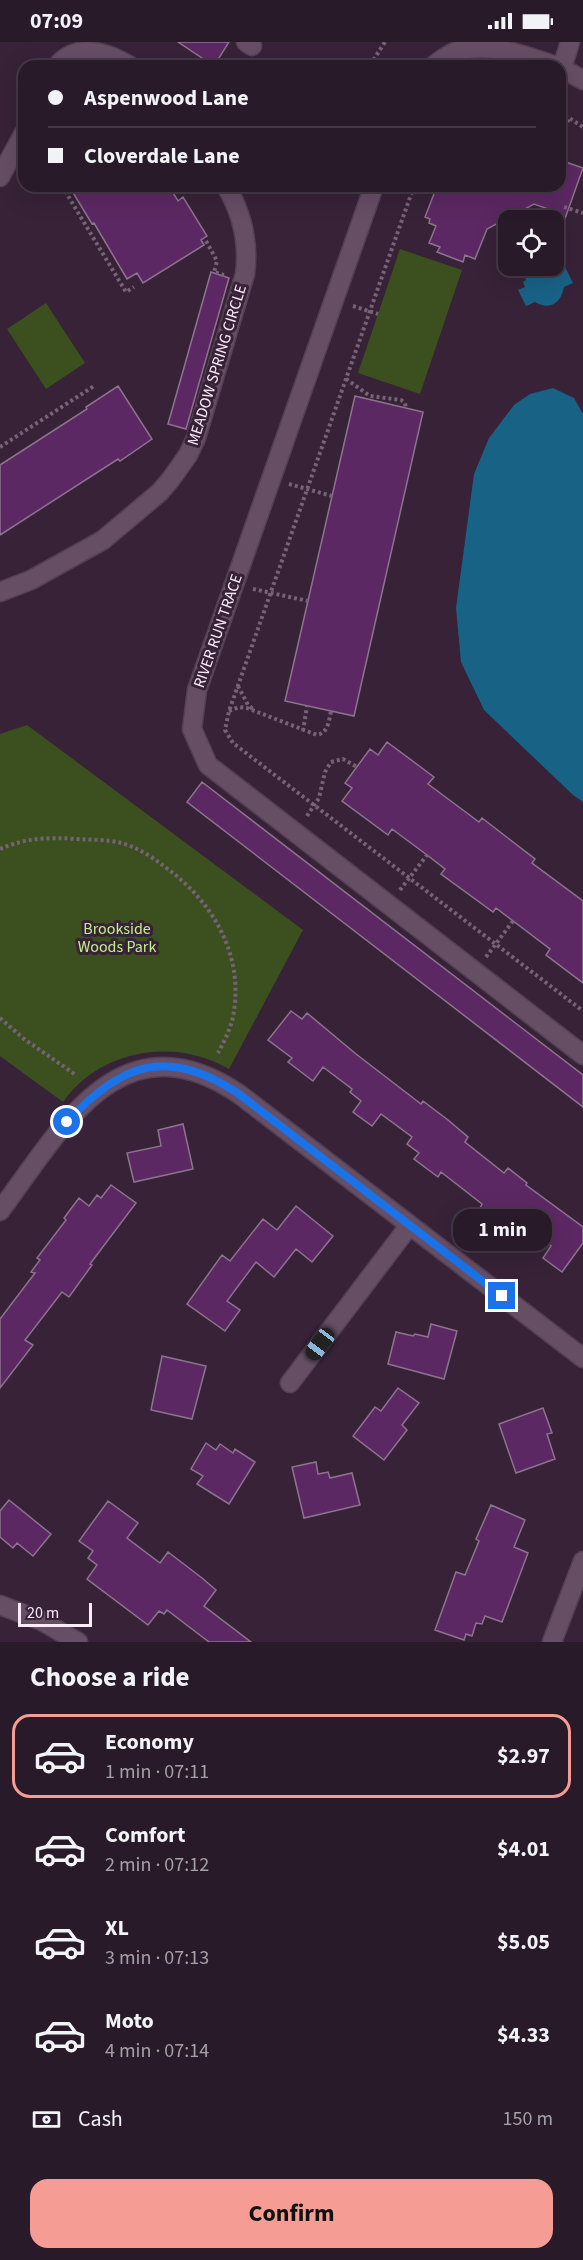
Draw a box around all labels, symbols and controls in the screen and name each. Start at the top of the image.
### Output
text: 07:09 [30,5,83,37]
text: Aspenwood Lane [84,82,249,114]
text: Cloverdale Lane [84,140,240,172]
map controls [498,210,564,276]
button: locate [498,210,564,276]
street label: MEADOW SPRING CIRCLE [182,282,252,448]
street label: RIVER RUN TRACE [188,571,248,691]
park label: Brookside Woods Park [78,918,156,958]
route start [53,1108,80,1135]
callout: 1 min [452,1209,552,1251]
text: 1 min [478,1216,527,1244]
route end [488,1282,515,1309]
car [302,1324,338,1364]
scale bar [18,1600,92,1628]
text: 20 m [27,1602,59,1624]
text: Choose a ride [30,1658,190,1697]
text: Economy [105,1726,194,1758]
icon: car [33,1729,87,1783]
text: $2.97 [497,1740,550,1772]
text: 1 min · 07:11 [105,1758,209,1786]
text: Comfort [105,1819,186,1851]
icon: car [33,1822,87,1876]
text: $4.01 [497,1833,550,1865]
text: 2 min · 07:12 [105,1851,209,1879]
text: XL [105,1912,129,1944]
icon: car [33,1915,87,1969]
text: $5.05 [497,1926,550,1958]
text: 3 min · 07:13 [105,1944,209,1972]
text: Moto [105,2005,154,2037]
icon: car [33,2008,87,2062]
text: $4.33 [497,2019,550,2051]
text: 4 min · 07:14 [105,2037,209,2065]
icon: cash [30,2103,63,2136]
text: Cash [78,2103,123,2135]
text: 150 m [503,2105,553,2133]
button: Confirm [30,2179,553,2248]

